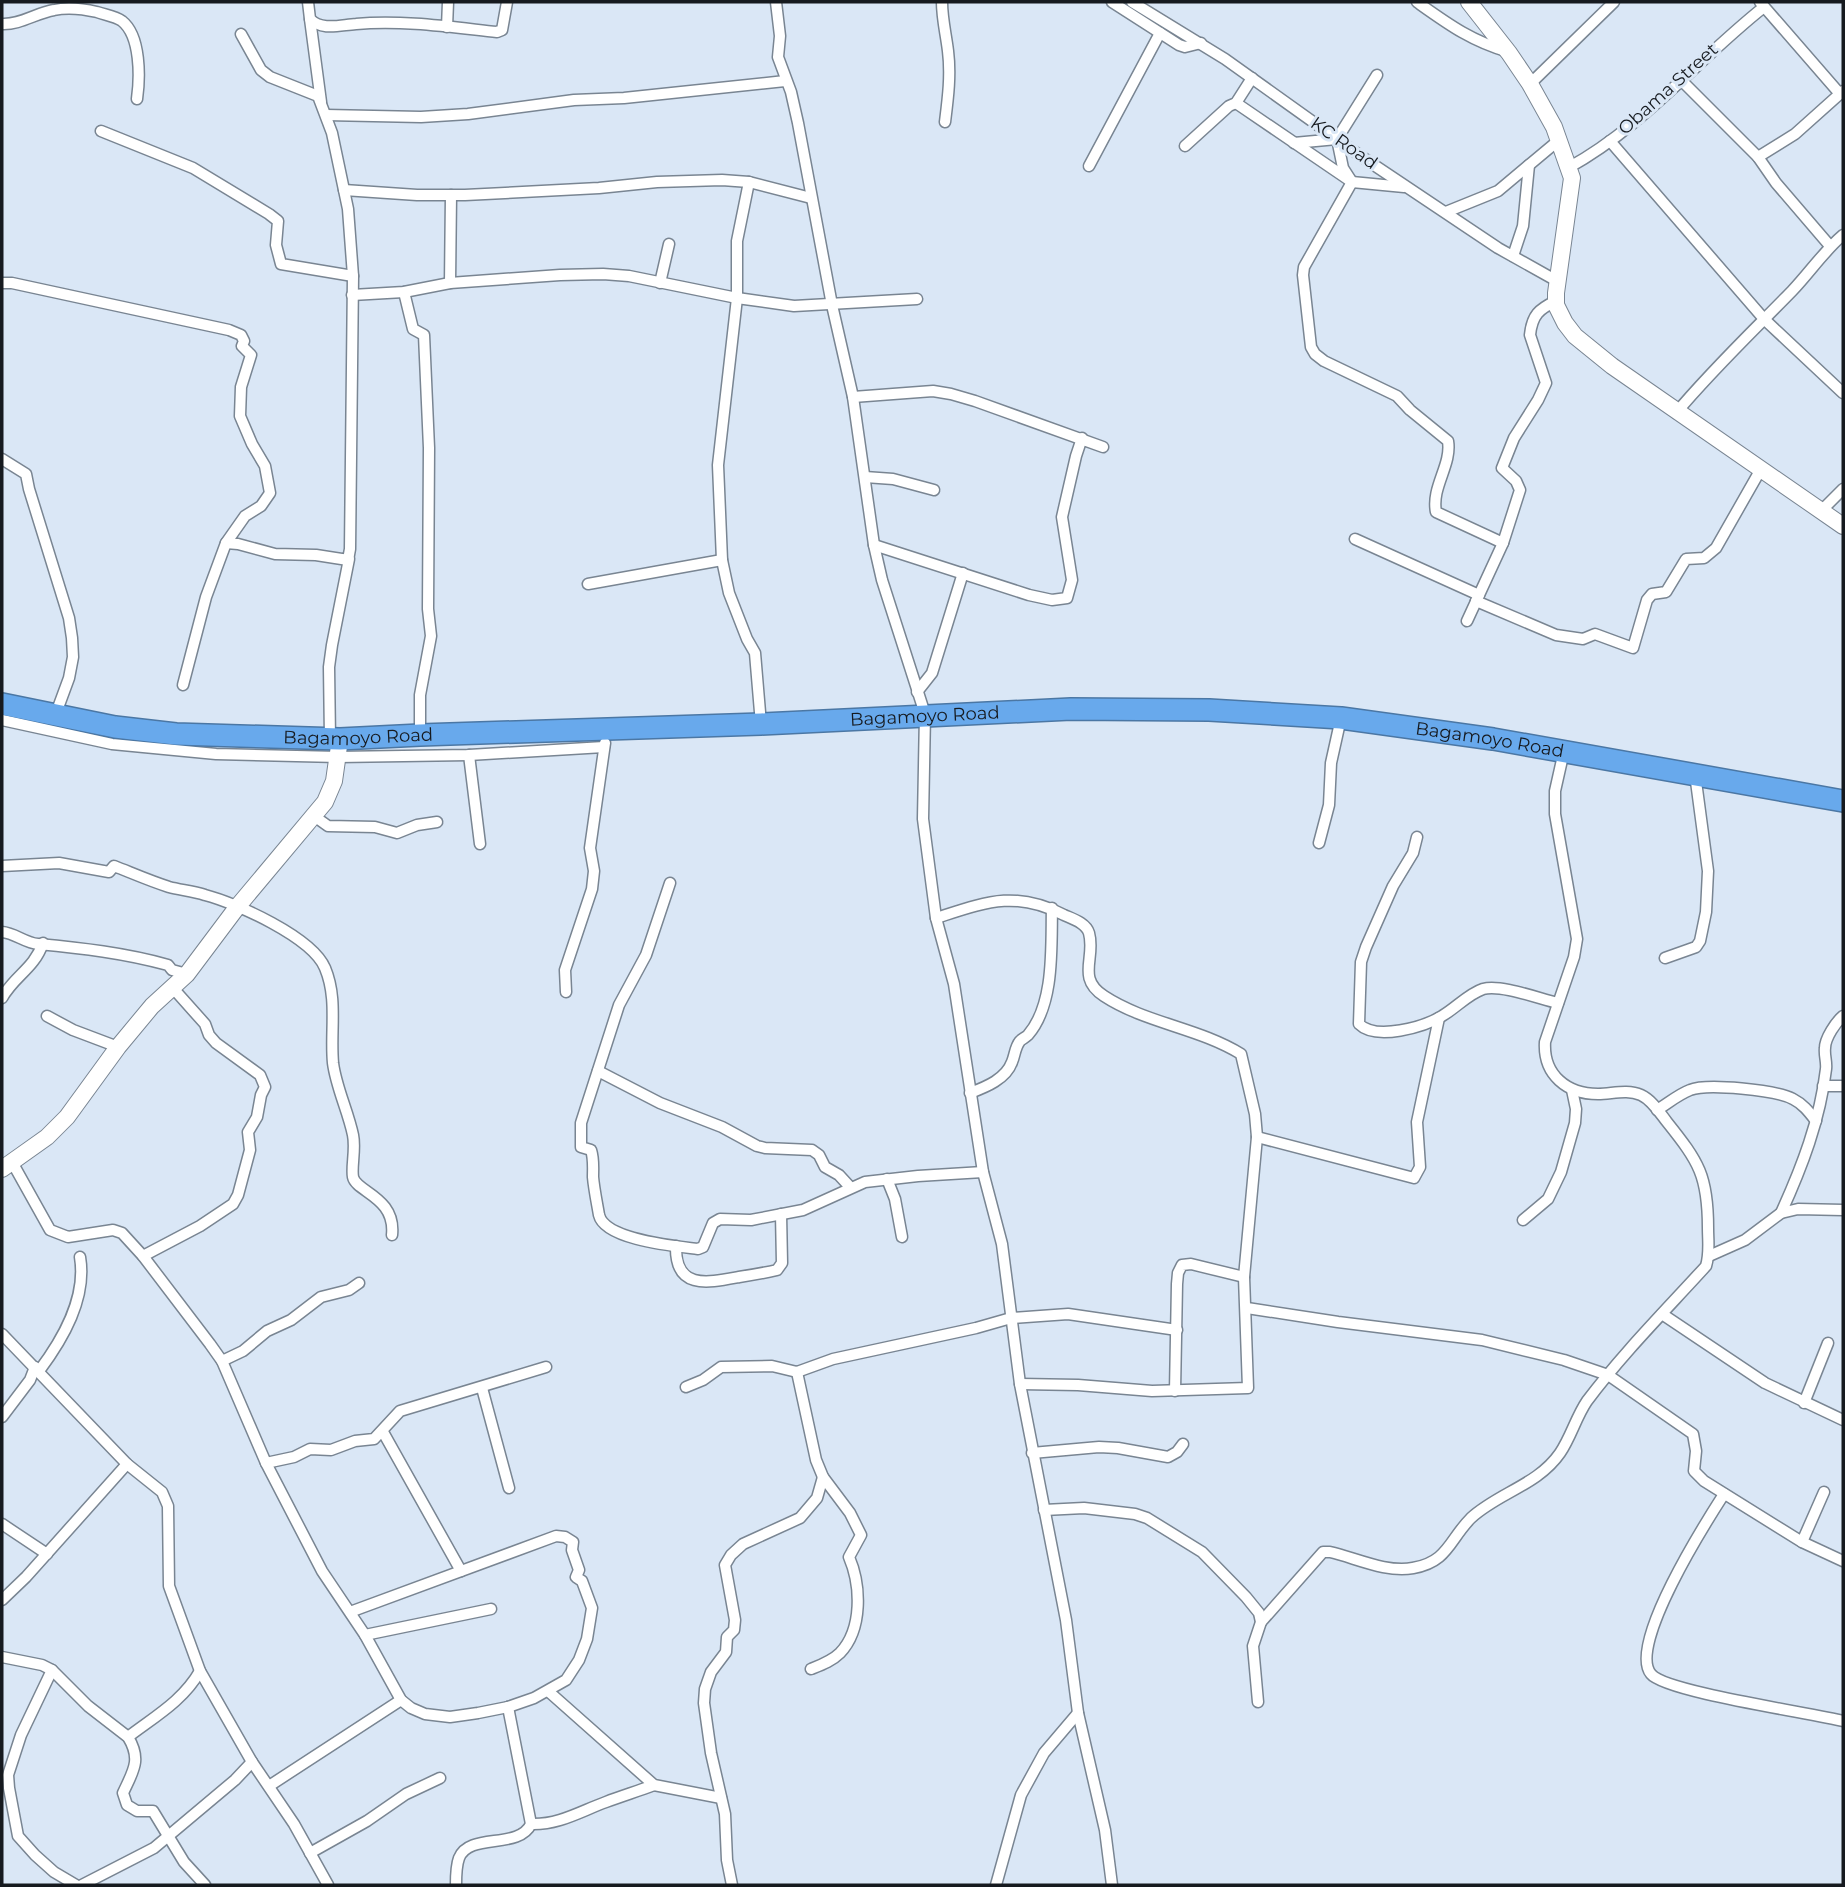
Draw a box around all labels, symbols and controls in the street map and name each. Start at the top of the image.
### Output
street label: Obama Street [1614,38,1722,140]
street label: KC Road [1306,112,1382,174]
street label: Bagamoyo Road [849,701,1000,731]
street label: Bagamoyo Road [1414,717,1566,762]
street label: Bagamoyo Road [283,724,433,750]

